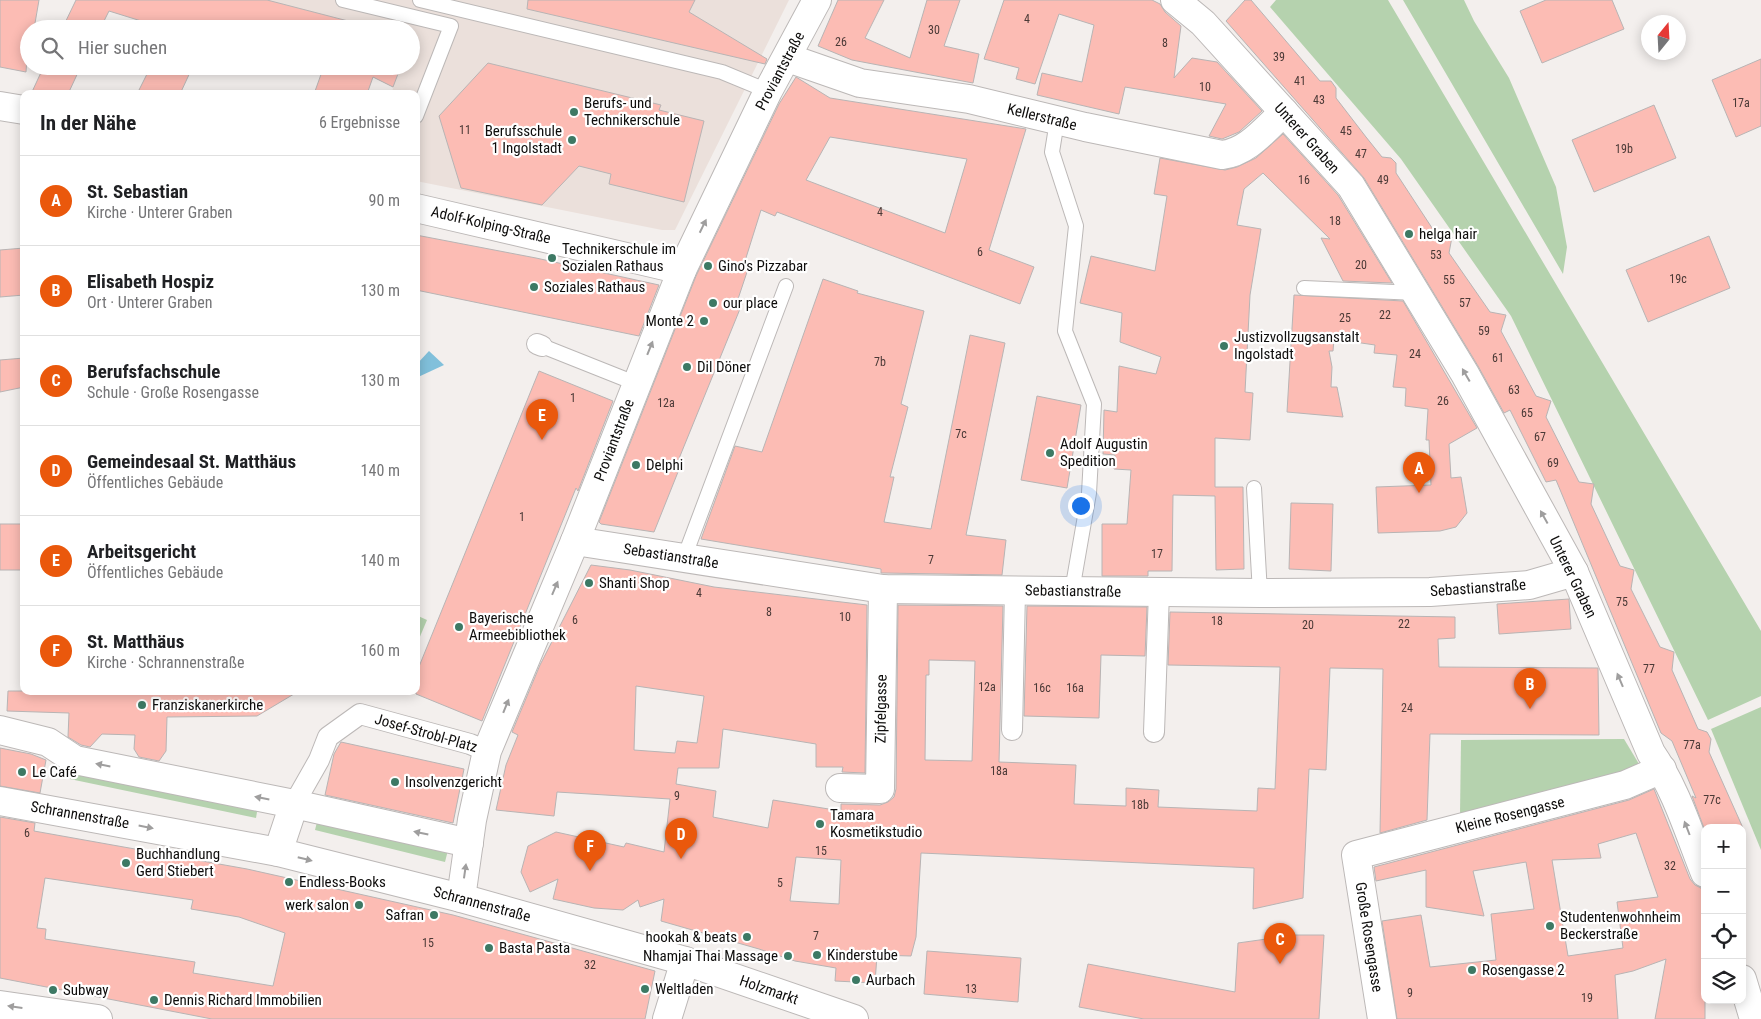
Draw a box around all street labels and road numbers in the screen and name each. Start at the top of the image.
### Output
street label: Proviantstraße [752,29,808,113]
street label: Unterer Graben [1271,99,1343,177]
street label: Kellerstraße [1005,100,1079,134]
street label: Adolf-Kolping-Straße [429,202,553,248]
street label: Proviantstraße [590,396,638,484]
street label: Unterer Graben [1545,533,1601,621]
street label: Sebastianstraße [622,540,720,572]
street label: Sebastianstraße [1429,576,1527,600]
street label: Sebastianstraße [1025,581,1121,601]
street label: Zipfelgasse [871,674,891,744]
street label: Josef-Strobl-Platz [373,710,479,756]
street label: Kleine Rosengasse [1454,793,1566,837]
street label: Schrannenstraße [29,797,131,833]
street label: Große Rosengasse [1351,881,1387,993]
street label: Schrannenstraße [431,882,533,926]
street label: Holzmarkt [737,972,801,1008]

